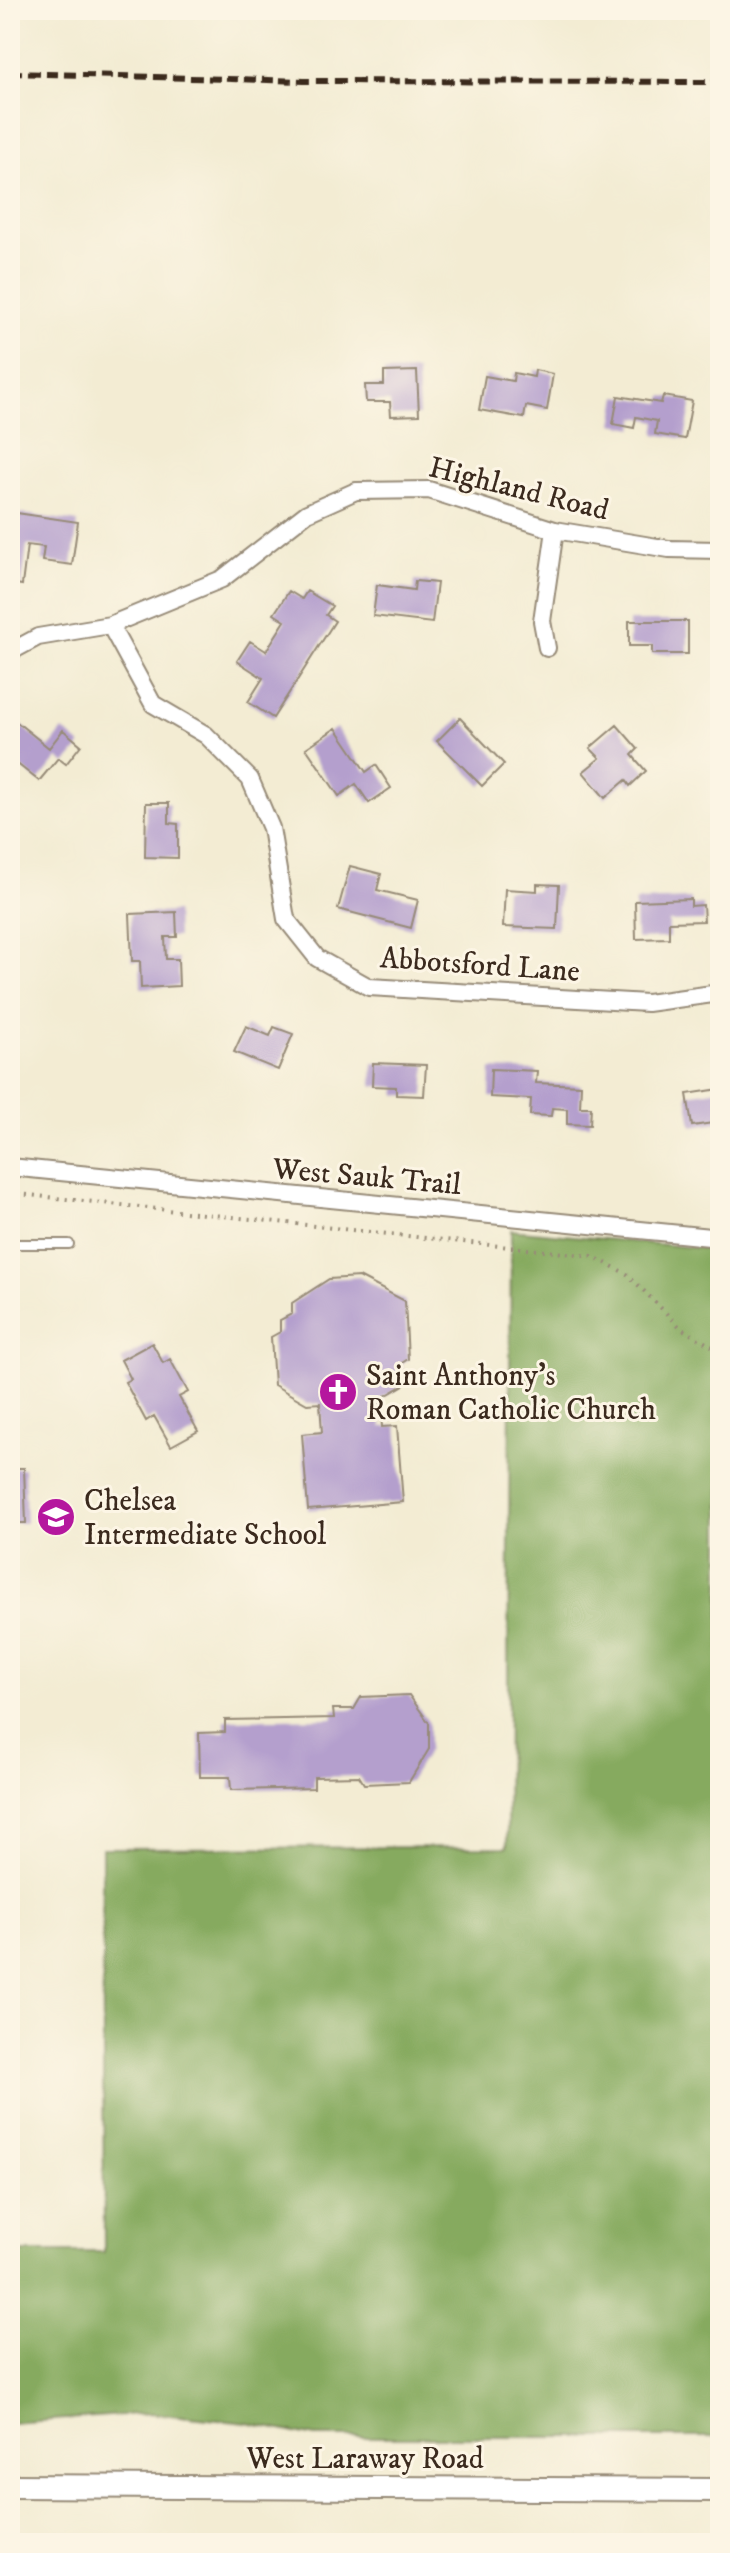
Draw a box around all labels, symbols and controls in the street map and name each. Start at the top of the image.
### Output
street label: Highland Road [425,449,612,530]
street label: Abbotsford Lane [379,940,581,991]
street label: West Sauk Trail [270,1151,463,1204]
place label: Saint Anthony's Roman Catholic Church [366,1358,656,1429]
church icon: Saint Anthony's Roman Catholic Church [317,1371,359,1413]
place label: Chelsea Intermediate School [84,1483,326,1554]
school or university icon: Chelsea Intermediate School [35,1496,77,1538]
street label: West Laraway Road [245,2441,484,2478]

